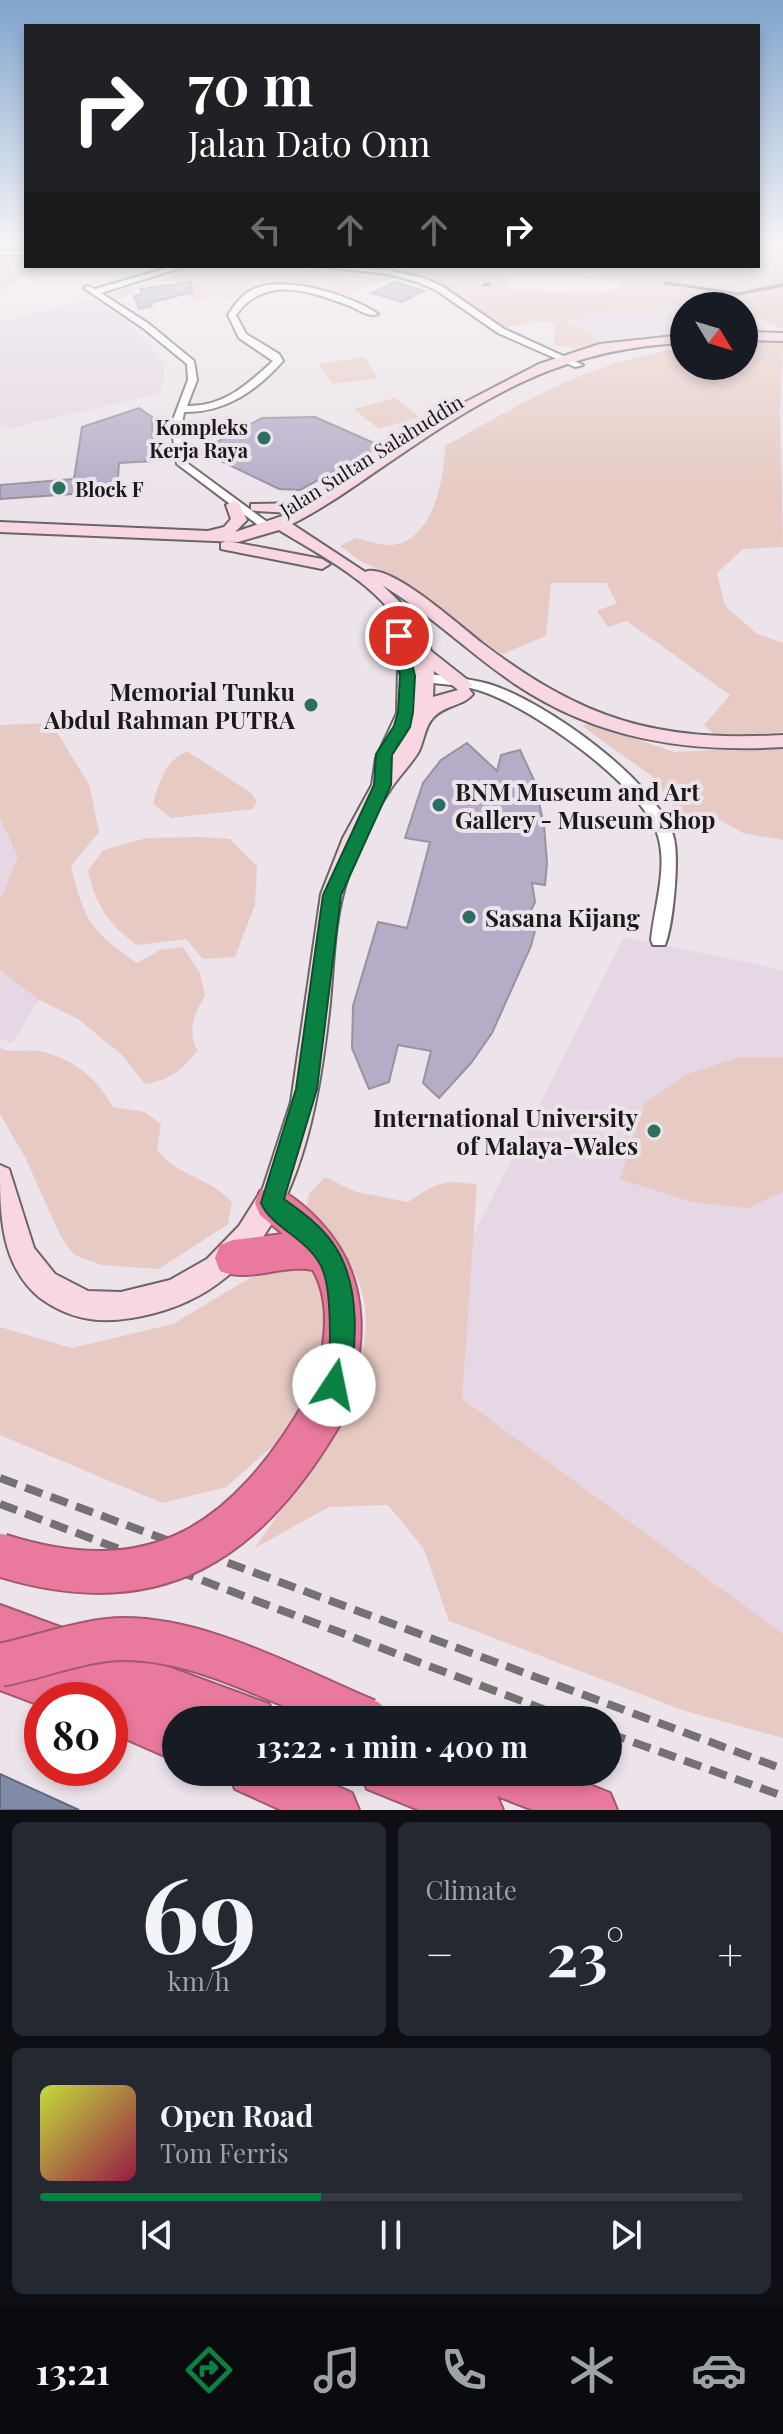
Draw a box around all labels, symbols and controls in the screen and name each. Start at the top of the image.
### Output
text: 70 m [188,46,313,121]
icon: right [56,56,160,160]
text: Jalan Dato Onn [188,118,430,166]
icon: left [244,208,288,252]
icon: ahead [328,208,372,252]
icon: ahead [412,208,456,252]
icon: right [496,208,540,252]
north arrow [670,292,758,380]
map controls [670,292,758,380]
street label: Jalan Sultan Salahuddin [273,387,468,523]
place label: Kompleks Kerja Raya [149,413,249,463]
marker: Kompleks Kerja Raya [255,429,273,447]
place label: Block F [75,475,144,502]
marker: Block F [50,479,68,497]
pin [365,602,433,670]
icon: arrive [377,614,421,658]
place label: Memorial Tunku Abdul Rahman PUTRA [43,675,296,735]
marker: Memorial Tunku Abdul Rahman PUTRA [302,696,320,714]
place label: BNM Museum and Art Gallery - Museum Shop [455,775,716,835]
marker: BNM Museum and Art Gallery - Museum Shop [430,796,448,814]
place label: Sasana Kijang [485,901,640,933]
marker: Sasana Kijang [460,908,478,926]
place label: International University of Malaya-Wales [373,1101,639,1161]
marker: International University of Malaya-Wales [645,1122,663,1140]
position arrow [292,1343,376,1427]
speed limit sign: 80 [24,1682,128,1786]
text: 13:22 · 1 min · 400 m [256,1726,528,1766]
text: 69 [141,1841,257,1980]
text: Climate [426,1872,517,1907]
text: 23° [547,1912,624,1992]
text: − [426,1923,454,1982]
text: + [717,1923,743,1982]
text: km/h [168,1963,230,1998]
text: Open Road [160,2095,313,2135]
text: Tom Ferris [160,2135,289,2170]
icon: previous [135,2213,179,2257]
icon: pause [369,2213,413,2257]
icon: next [604,2213,648,2257]
icon: directions [181,2342,237,2398]
icon: music [309,2342,365,2398]
icon: phone [436,2342,492,2398]
icon: climate [564,2342,620,2398]
icon: car [691,2342,747,2398]
text: 13:21 [36,2346,110,2394]

